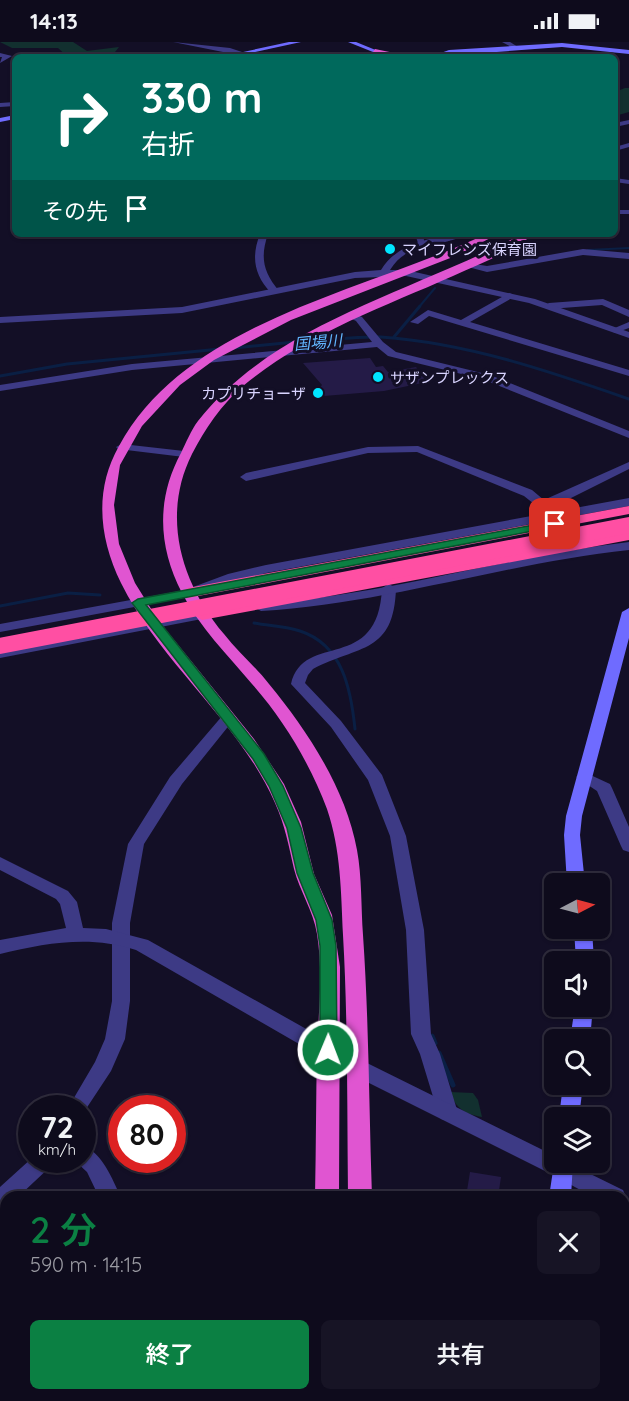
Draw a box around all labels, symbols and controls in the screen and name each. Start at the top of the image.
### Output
text: 14:13 [30,7,78,35]
text: 330 m [141,71,262,124]
icon: right [42,78,120,156]
text: 右折 [141,127,195,161]
icon: arrive [120,192,153,225]
text: その先 [42,197,108,225]
place label: マイフレンズ保育園 [402,240,537,259]
marker: マイフレンズ保育園 [383,242,397,256]
water label: 国場川 [293,330,345,354]
place label: サザンプレックス [390,368,509,387]
marker: サザンプレックス [371,370,385,384]
place label: カプリチョーザ [201,384,306,403]
marker: カプリチョーザ [311,386,325,400]
pin [529,498,580,549]
icon: arrive [538,507,571,540]
north arrow [544,873,610,939]
map controls [544,873,610,1173]
button: sound [544,951,610,1017]
position arrow [296,1018,360,1082]
button: search [544,1029,610,1095]
speed limit sign: 80 [108,1095,186,1173]
button: layers [544,1107,610,1173]
text: 72 [40,1108,74,1146]
text: km/h [38,1140,76,1159]
text: 2 分 [30,1207,96,1252]
button: close [537,1211,600,1274]
text: 590 m · 14:15 [30,1252,142,1277]
button: 終了 [30,1320,309,1389]
button: 共有 [321,1320,600,1389]

